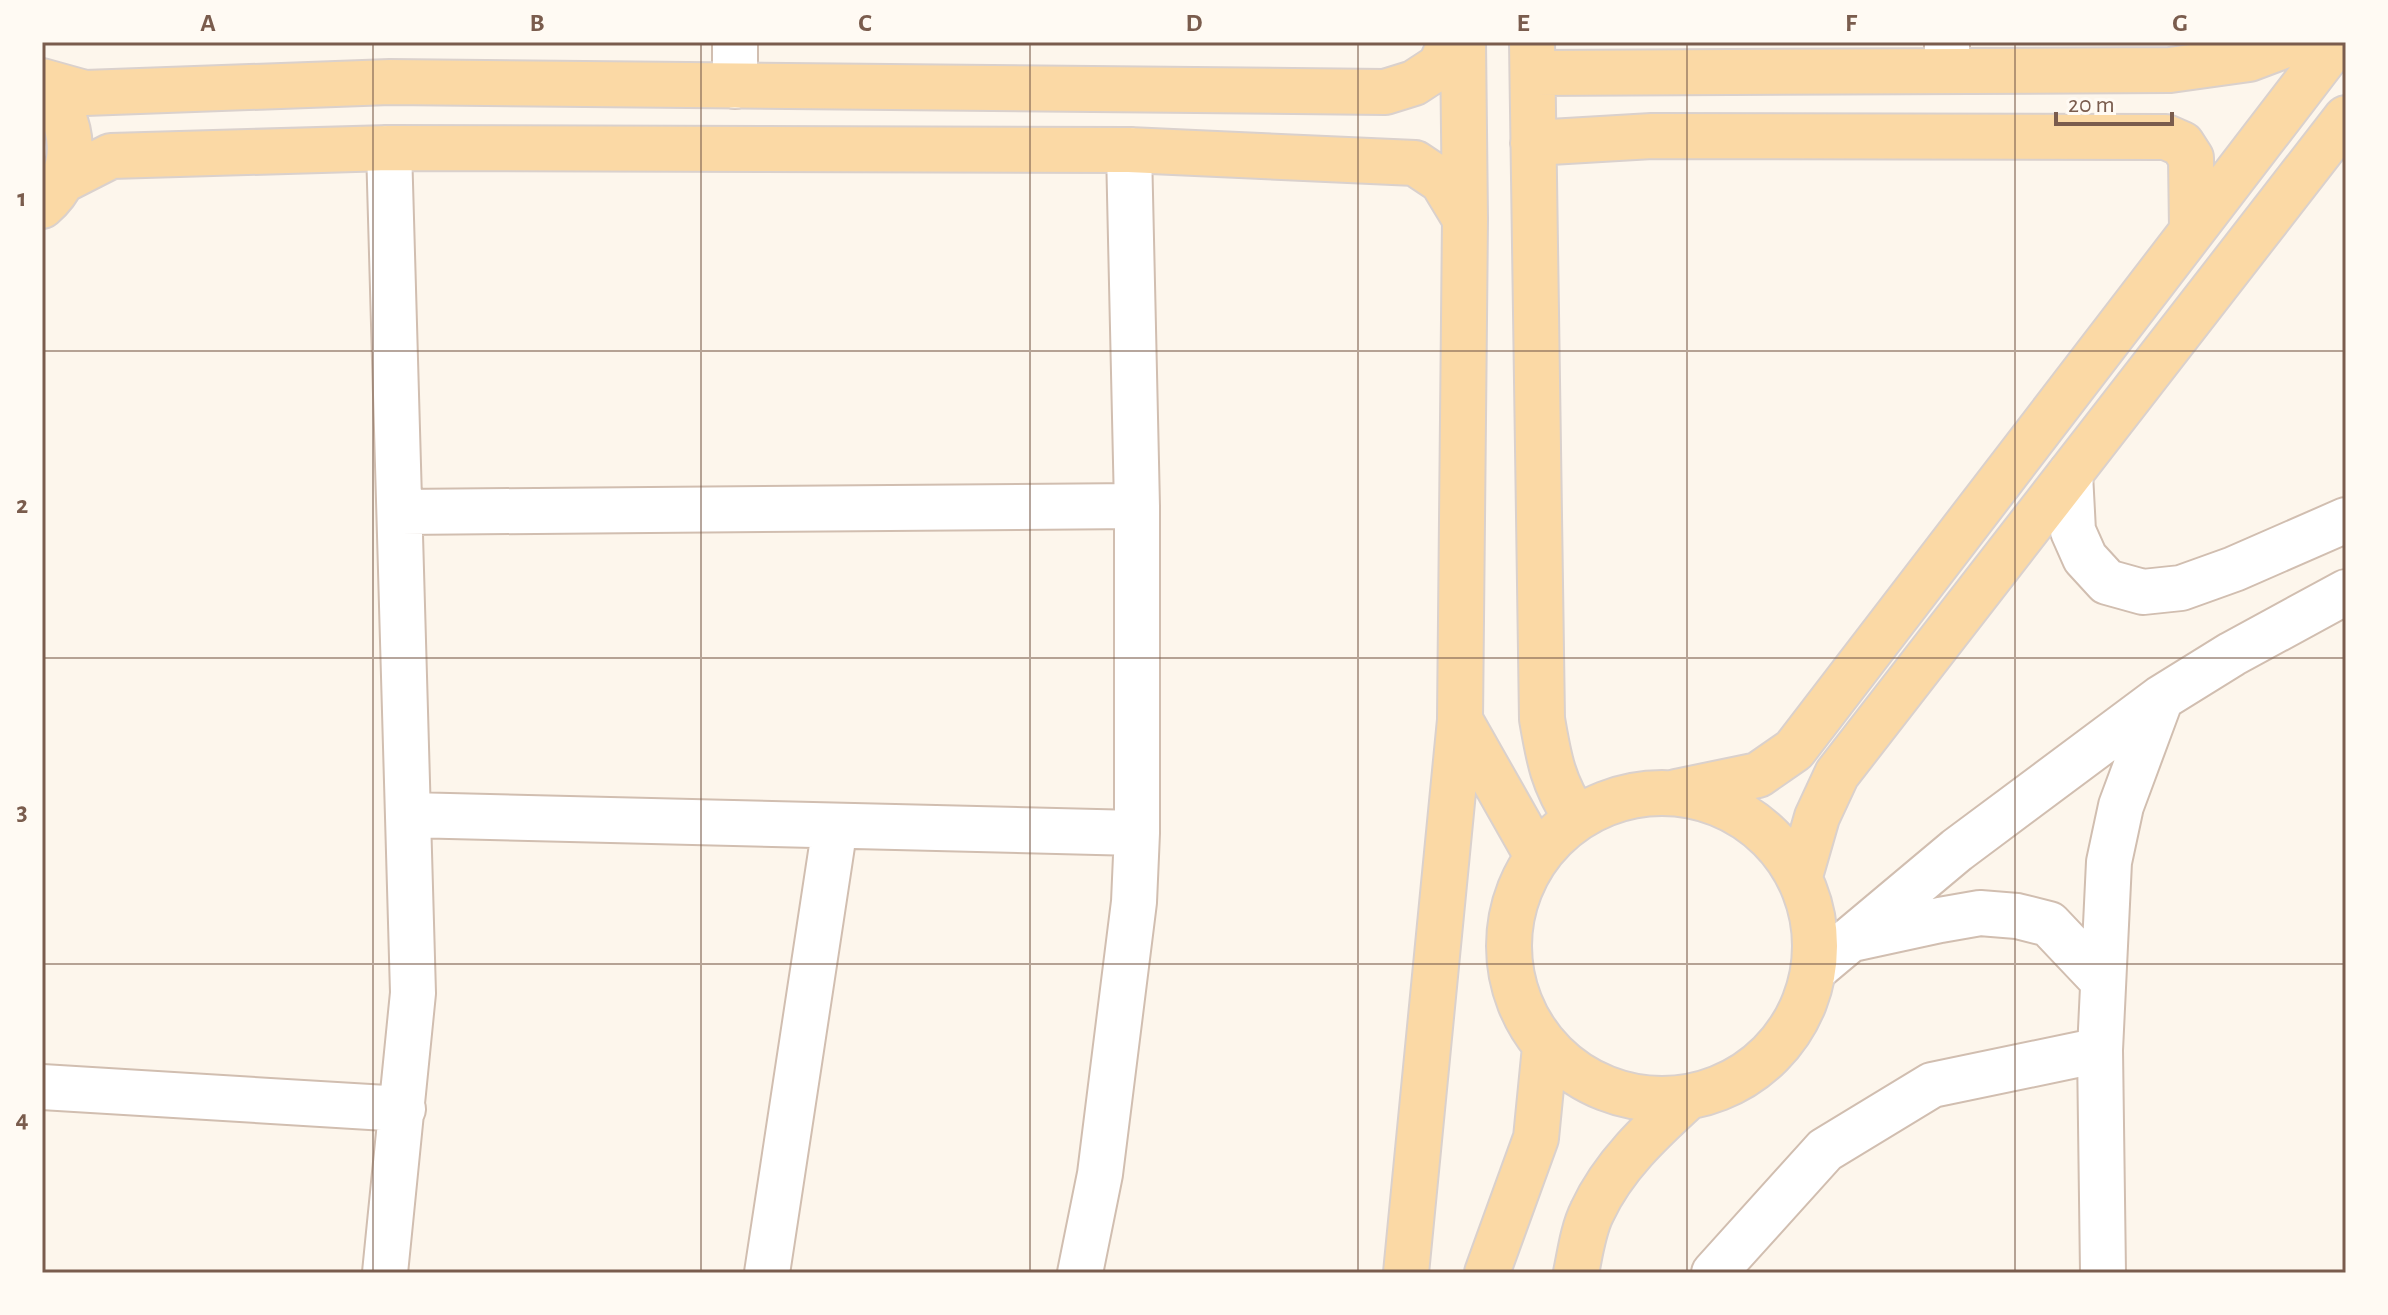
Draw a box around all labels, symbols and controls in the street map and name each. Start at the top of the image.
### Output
text: A [200,10,216,36]
text: B [529,10,545,36]
text: C [858,10,872,36]
text: D [1185,10,1203,36]
text: E [1516,10,1530,36]
text: F [1845,10,1858,36]
text: G [2172,10,2188,36]
scale bar [2056,76,2172,126]
text: 20 m [2068,93,2115,117]
text: 1 [17,185,27,211]
text: 2 [16,492,28,518]
text: 3 [16,799,28,825]
text: 4 [15,1106,29,1132]

